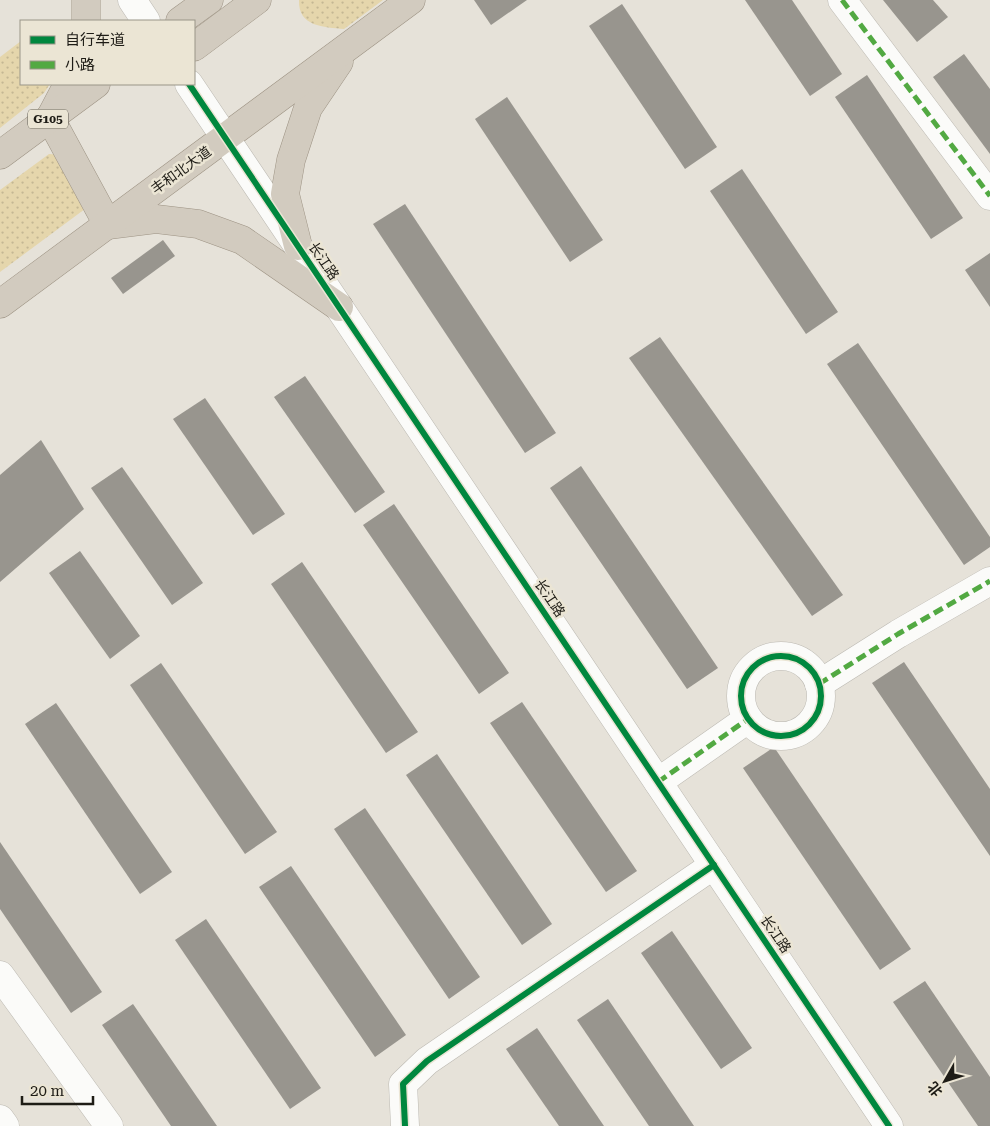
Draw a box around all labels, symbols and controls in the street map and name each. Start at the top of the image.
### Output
legend [20,20,195,85]
text: 自行车道 [65,31,125,49]
text: 小路 [65,56,95,74]
road number: G105 [28,110,68,128]
street label: 丰和北大道 [148,143,214,197]
street label: 长江路 [306,239,342,283]
street label: 长江路 [532,576,568,620]
street label: 长江路 [758,912,794,956]
north arrow [920,1056,970,1106]
scale bar [22,1074,94,1106]
text: 北 [924,1079,946,1100]
text: 20 m [30,1082,65,1100]

